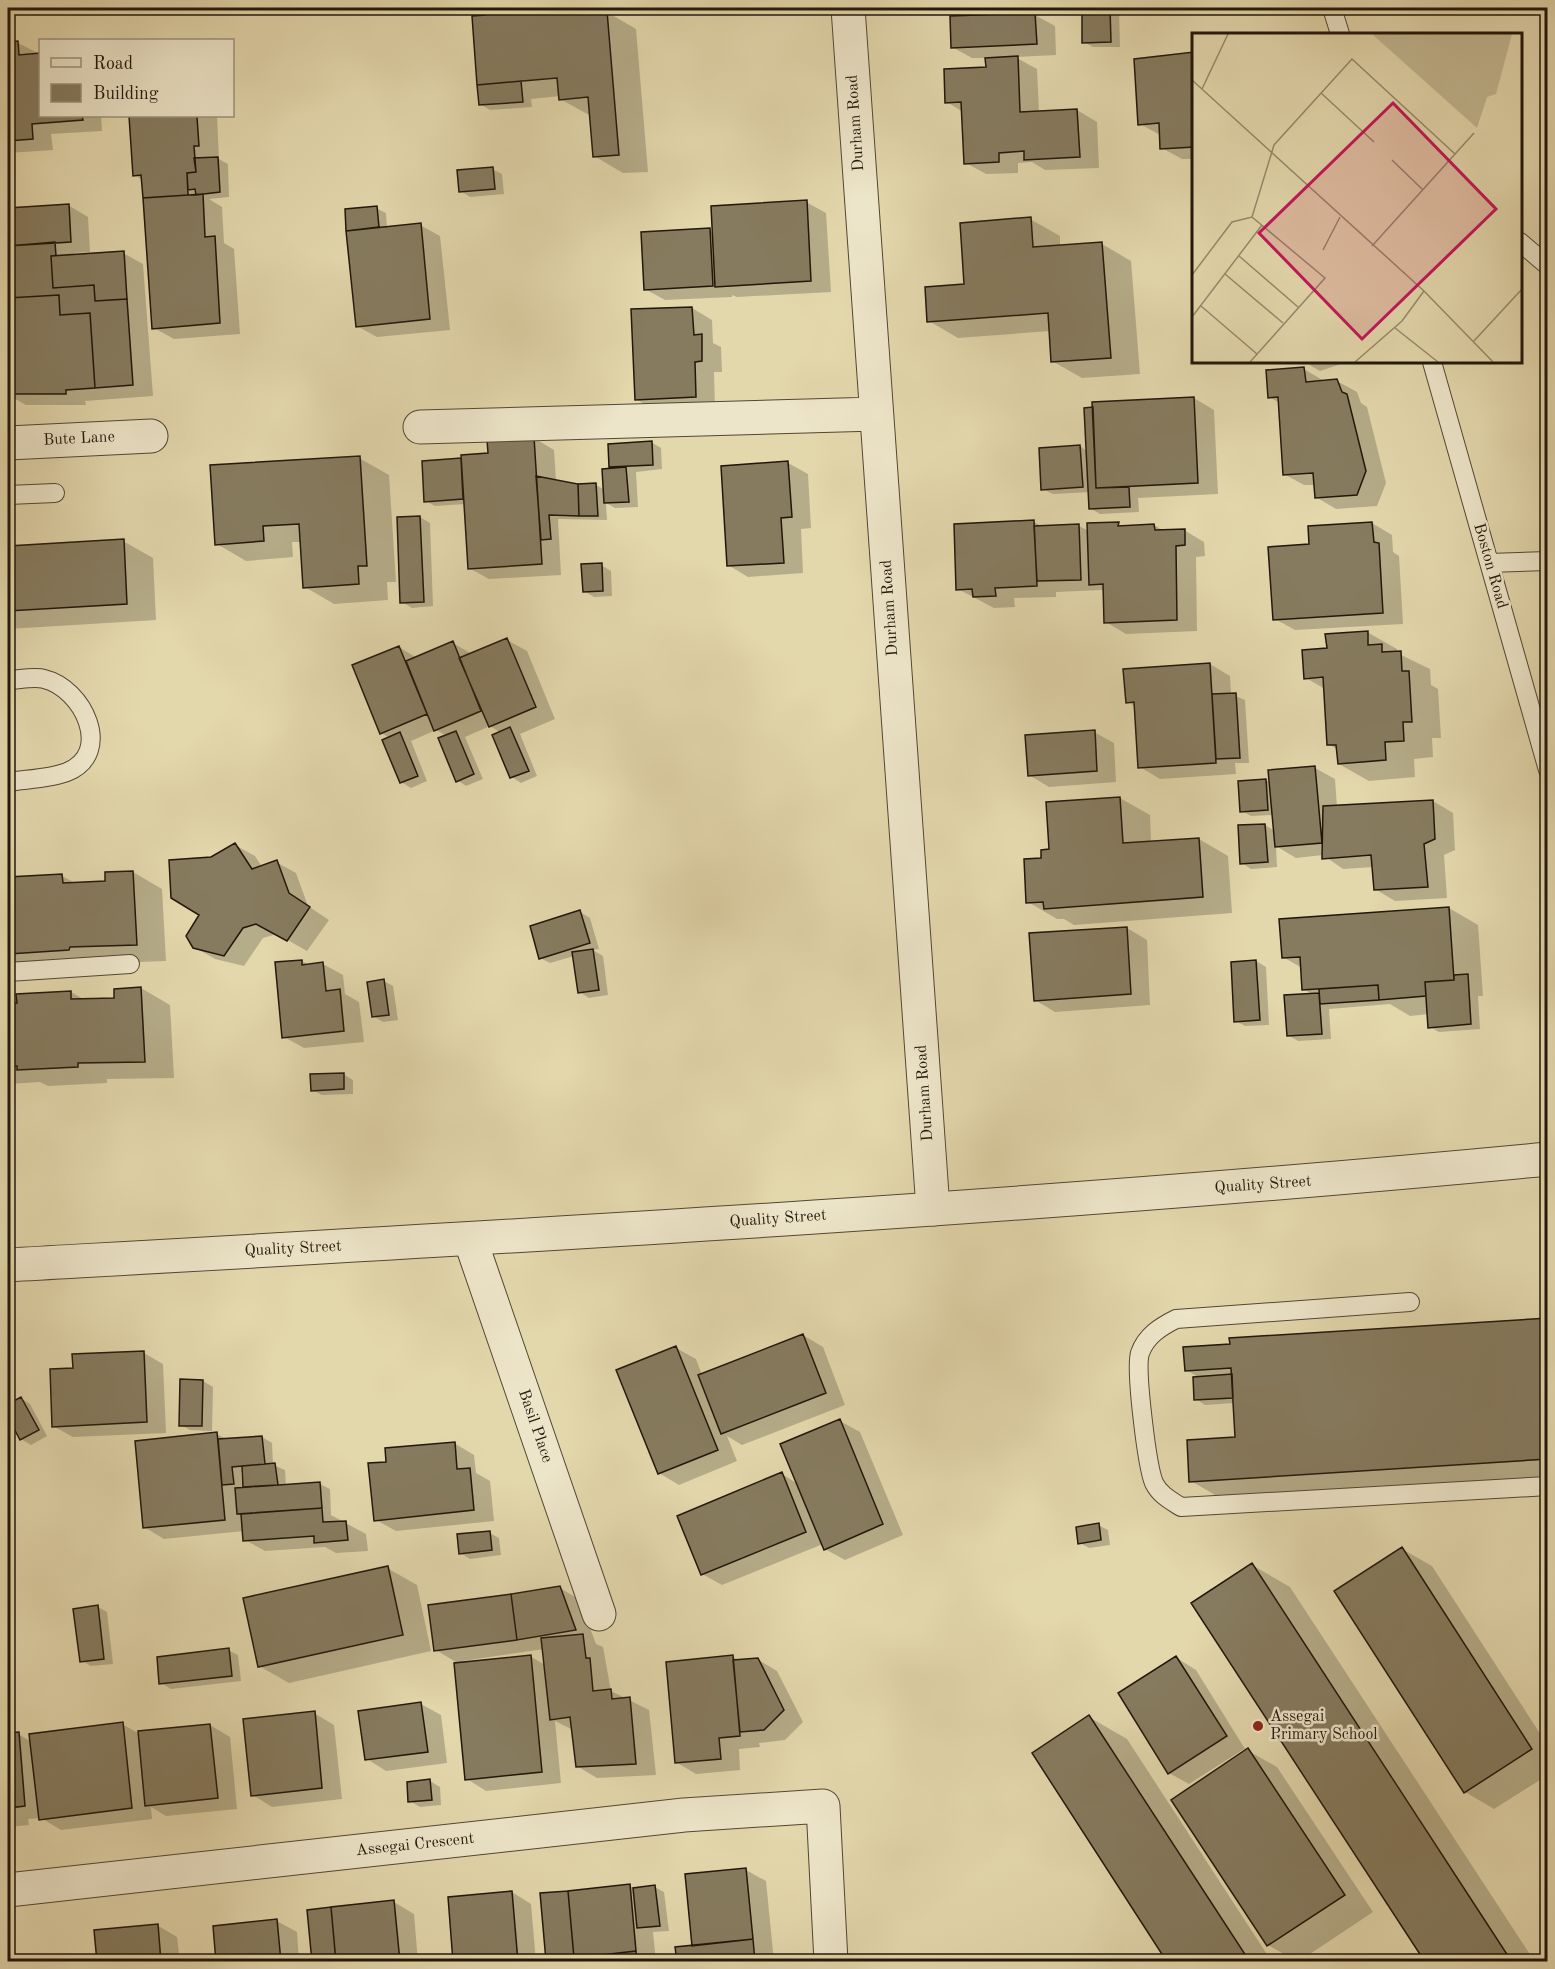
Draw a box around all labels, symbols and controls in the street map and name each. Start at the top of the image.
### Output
inset map [1192,33,1522,363]
legend [39,39,234,117]
text: Road [93,55,133,73]
street label: Durham Road [845,74,867,172]
text: Building [93,85,159,103]
street label: Bute Lane [43,429,115,449]
street label: Boston Road [1470,521,1510,611]
street label: Durham Road [879,559,901,657]
street label: Durham Road [914,1044,936,1142]
street label: Quality Street [1214,1174,1312,1196]
street label: Quality Street [729,1208,827,1230]
street label: Quality Street [244,1238,342,1260]
street label: Basil Place [515,1387,555,1465]
place label: Assegai Primary School [1270,1709,1378,1743]
marker: Assegai Primary School [1251,1719,1265,1733]
street label: Assegai Crescent [355,1831,475,1859]

